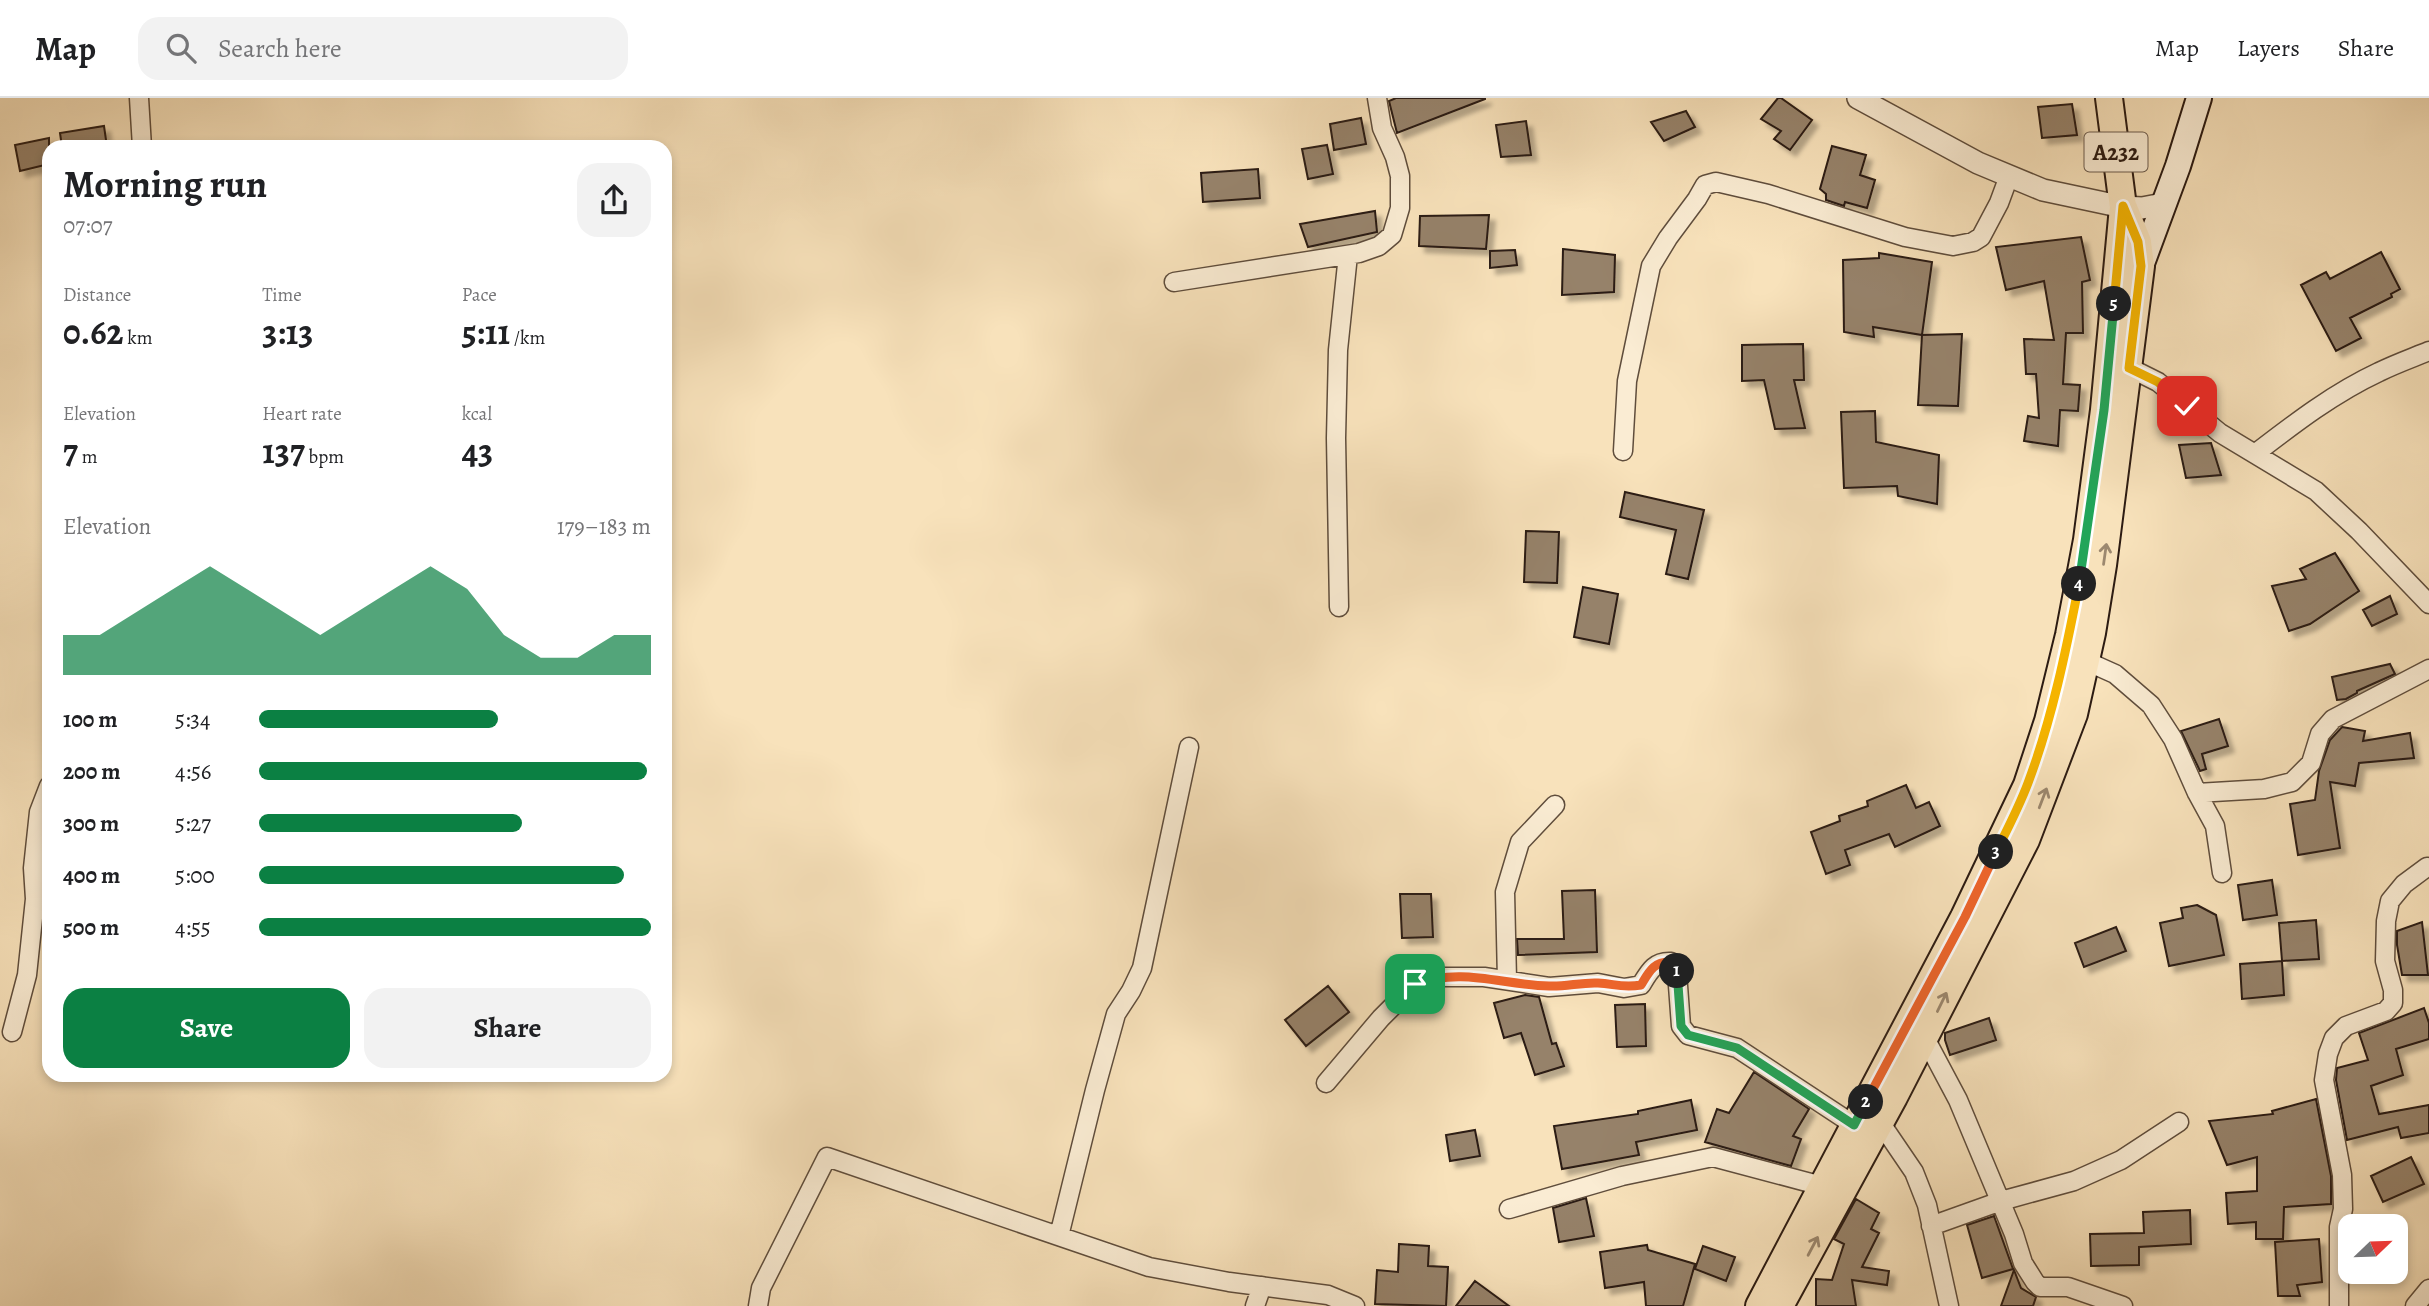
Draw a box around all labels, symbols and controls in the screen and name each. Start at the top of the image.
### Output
search box [138,17,628,80]
text: Map [35,26,96,71]
icon: search [162,29,200,67]
text: Search here [218,31,342,66]
text: Map [2155,32,2199,64]
text: Layers [2237,32,2300,64]
text: Share [2338,32,2394,64]
road number: A232 [2084,132,2148,172]
text: Morning run [63,158,267,210]
button: share [577,163,651,237]
text: 07:07 [63,210,112,241]
text: Distance [63,282,131,308]
text: Time [262,282,302,308]
text: Pace [462,282,497,308]
pin: 5 [2096,286,2132,322]
text: 5 [2109,290,2118,316]
text: 0.62 [63,308,123,356]
text: 3:13 [262,308,313,356]
text: 5:11 [462,308,510,356]
text: km [123,325,153,351]
text: /km [510,325,545,351]
pin [2157,376,2217,436]
icon: check [2168,387,2206,425]
text: Elevation [63,401,136,427]
text: Heart rate [262,401,342,427]
text: kcal [462,401,492,427]
text: 7 [63,427,78,475]
text: 137 [262,427,305,475]
text: 43 [462,427,493,475]
text: m [78,444,98,470]
text: bpm [305,444,344,470]
text: Elevation [63,511,151,542]
text: 179–183 m [557,511,651,542]
one-way arrow [2098,544,2111,566]
pin: 4 [2062,566,2096,602]
text: 4 [2074,570,2083,596]
text: 100 m [63,704,118,735]
text: 5:34 [175,704,210,735]
text: 200 m [63,756,121,787]
text: 4:56 [175,756,211,787]
one-way arrow [2037,787,2050,809]
text: 300 m [63,808,119,839]
text: 5:27 [175,808,211,839]
pin: 3 [1979,834,2014,870]
text: 3 [1991,838,2000,864]
text: 400 m [63,860,120,891]
text: 5:00 [175,860,215,891]
text: 500 m [63,912,119,943]
text: 4:55 [175,912,211,943]
pin [1385,954,1445,1014]
pin: 1 [1660,954,1694,988]
text: 1 [1673,957,1680,983]
icon: arrive [1396,965,1434,1003]
button: Save [63,988,350,1068]
button: Share [364,988,651,1068]
one-way arrow [1936,992,1950,1013]
pin: 2 [1848,1084,1884,1119]
text: 2 [1861,1088,1870,1114]
north arrow [2338,1214,2408,1284]
map controls [2338,1214,2408,1284]
one-way arrow [1806,1236,1820,1257]

